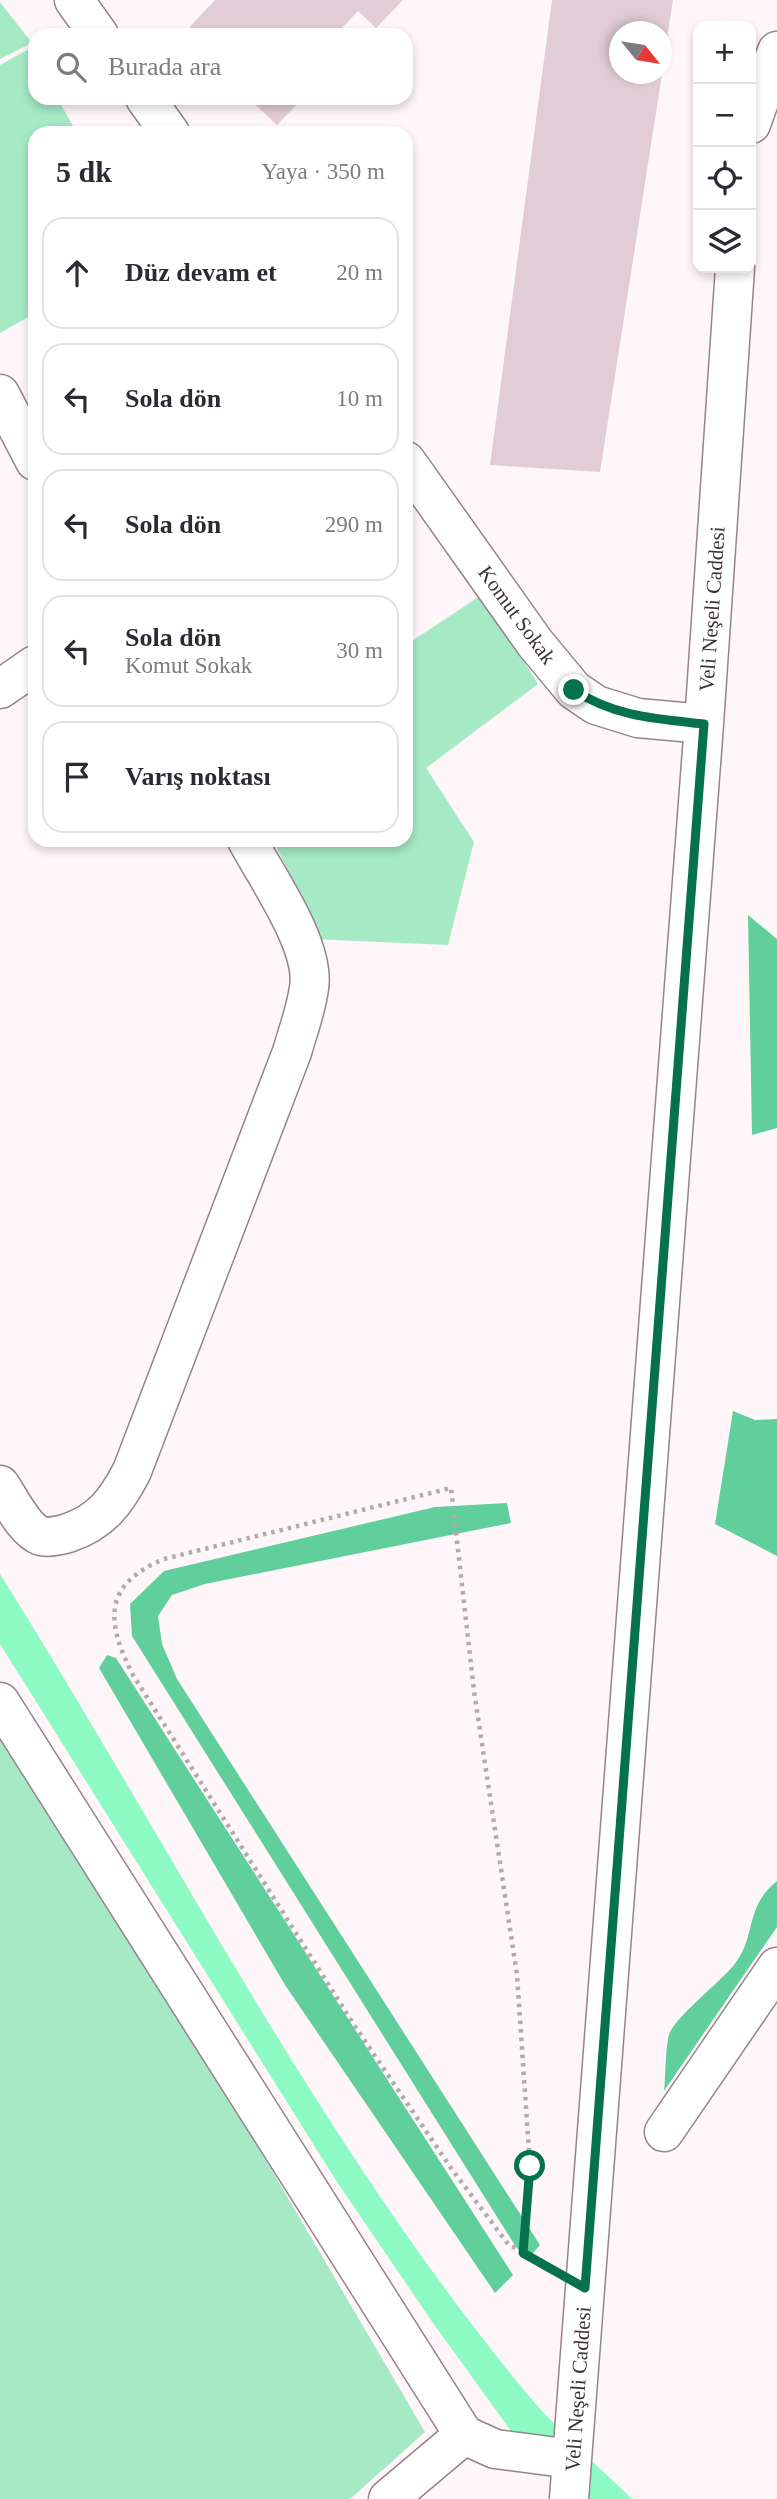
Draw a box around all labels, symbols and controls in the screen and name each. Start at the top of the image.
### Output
north arrow [609,21,672,84]
map controls [693,21,756,273]
button: + [693,21,756,84]
search box [28,28,413,105]
icon: search [52,48,90,86]
text: Burada ara [108,52,221,81]
button: − [693,84,756,147]
button: locate [693,147,756,210]
text: 5 dk [56,155,112,188]
text: Yaya · 350 m [261,159,385,184]
button: layers [693,210,756,273]
icon: ahead [58,254,96,292]
text: Düz devam et [125,258,277,287]
text: 20 m [336,260,383,285]
icon: left [58,380,96,418]
text: Sola dön [125,384,221,413]
text: 10 m [336,386,383,411]
icon: left [58,506,96,544]
text: Sola dön [125,510,221,539]
text: 290 m [325,512,383,537]
street label: Veli Neşeli Caddesi [694,525,730,692]
street label: Komut Sokak [473,561,561,669]
text: Sola dön [125,623,221,652]
icon: left [58,632,96,670]
text: 30 m [336,638,383,663]
text: Komut Sokak [125,653,252,678]
route end [558,674,589,705]
icon: arrive [58,758,96,796]
text: Varış noktası [125,762,271,791]
route start [514,2150,545,2181]
street label: Veli Neşeli Caddesi [560,2305,596,2472]

